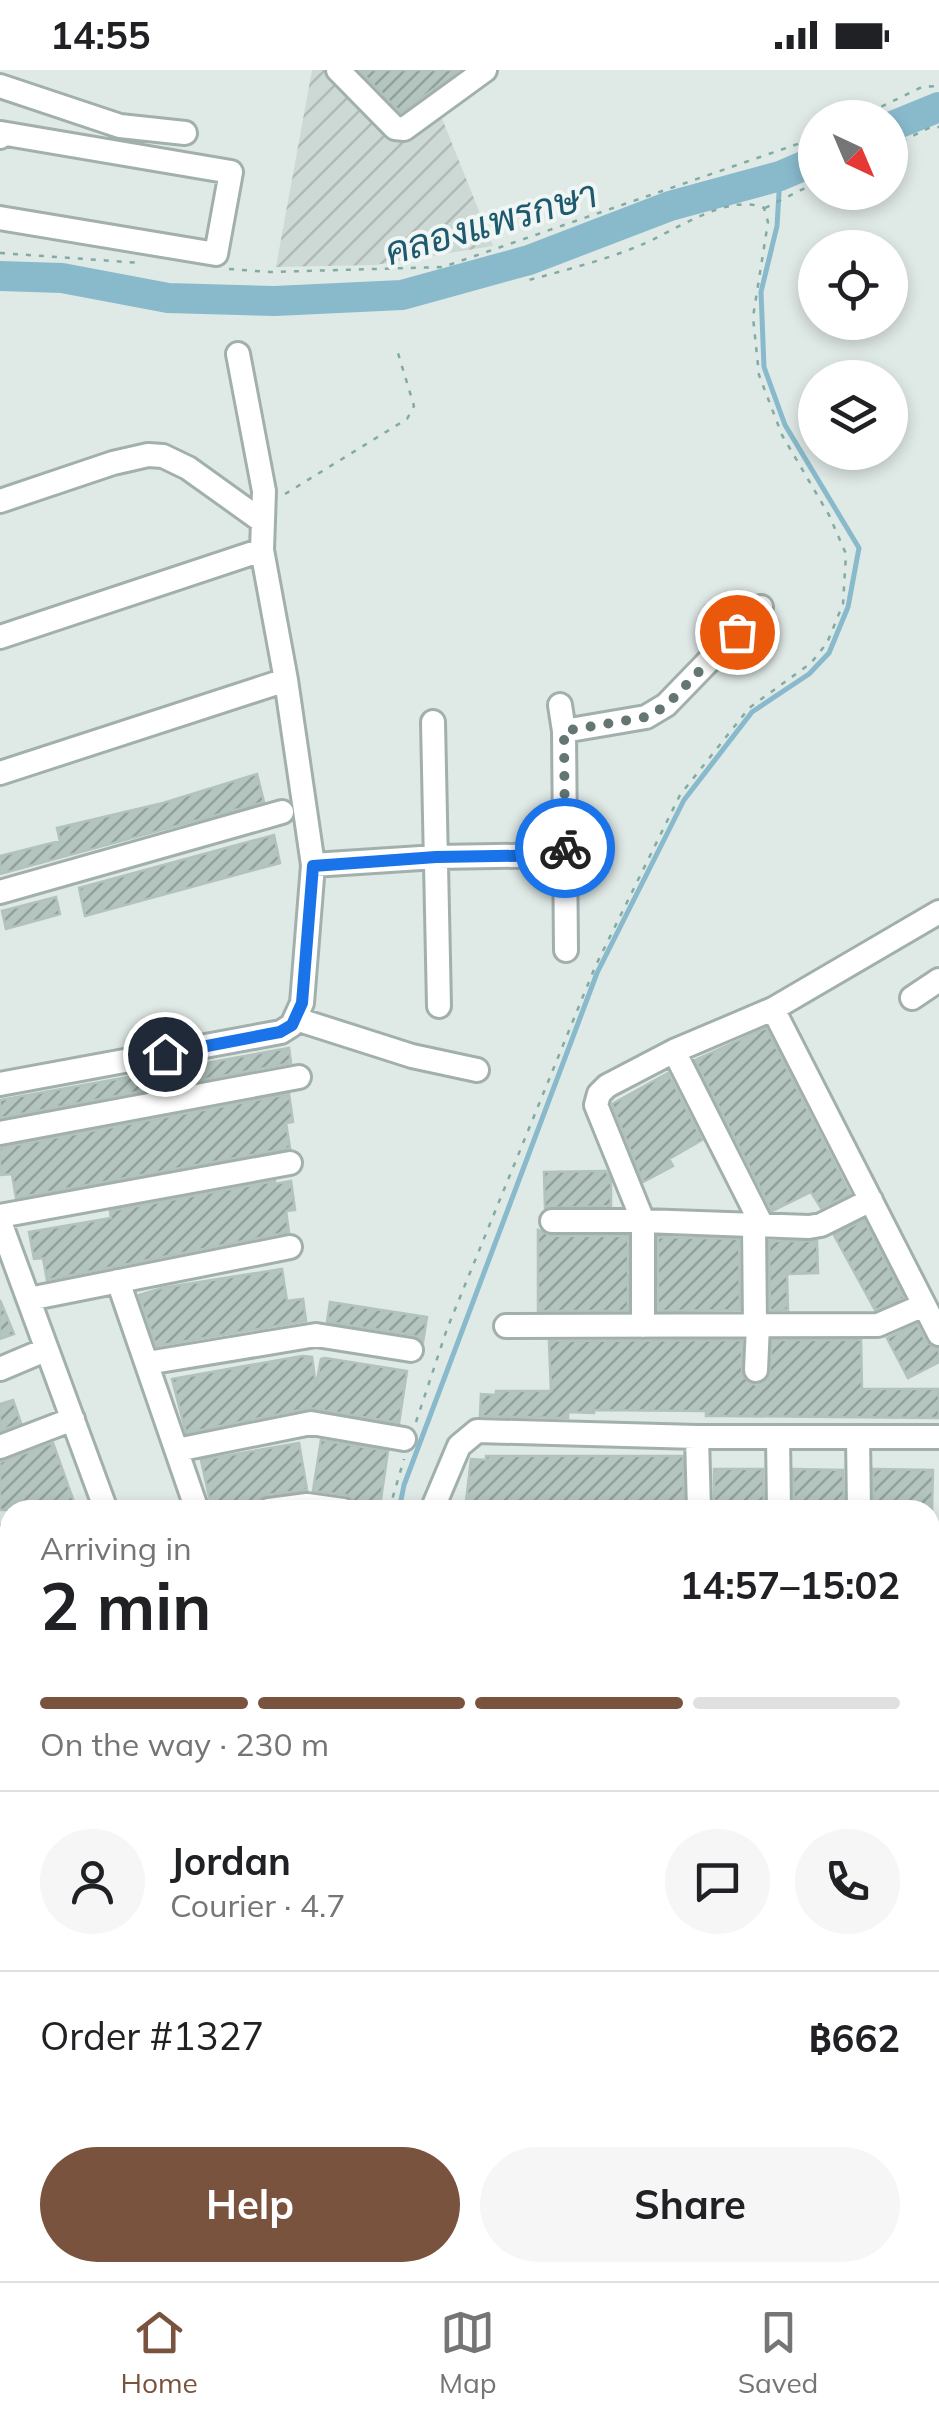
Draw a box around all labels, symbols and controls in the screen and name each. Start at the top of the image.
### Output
text: 14:55 [50,11,151,59]
north arrow [798,100,908,210]
map controls [798,100,908,470]
water label: คลองแพรกษา [379,169,602,275]
button: locate [798,230,908,340]
button: layers [798,360,908,470]
pin [695,590,780,675]
icon: bag [710,605,765,660]
courier [515,798,615,898]
icon: bike [538,821,593,876]
pin [123,1012,208,1097]
icon: home [138,1027,193,1082]
text: Arriving in [40,1528,192,1568]
text: 14:57–15:02 [680,1561,900,1609]
text: 2 min [40,1565,211,1646]
text: On the way · 230 m [40,1724,329,1764]
button: person [40,1829,145,1934]
button: chat [665,1829,770,1934]
button: phone [795,1829,900,1934]
text: Jordan [170,1837,291,1885]
text: Courier · 4.7 [170,1885,346,1925]
text: Order #1327 [40,2012,264,2060]
text: ฿662 [809,2014,900,2062]
button: Help [40,2147,460,2262]
button: Share [480,2147,900,2262]
tab: Home [121,2305,198,2400]
tab: Map [439,2305,497,2400]
tab: Saved [738,2305,818,2400]

